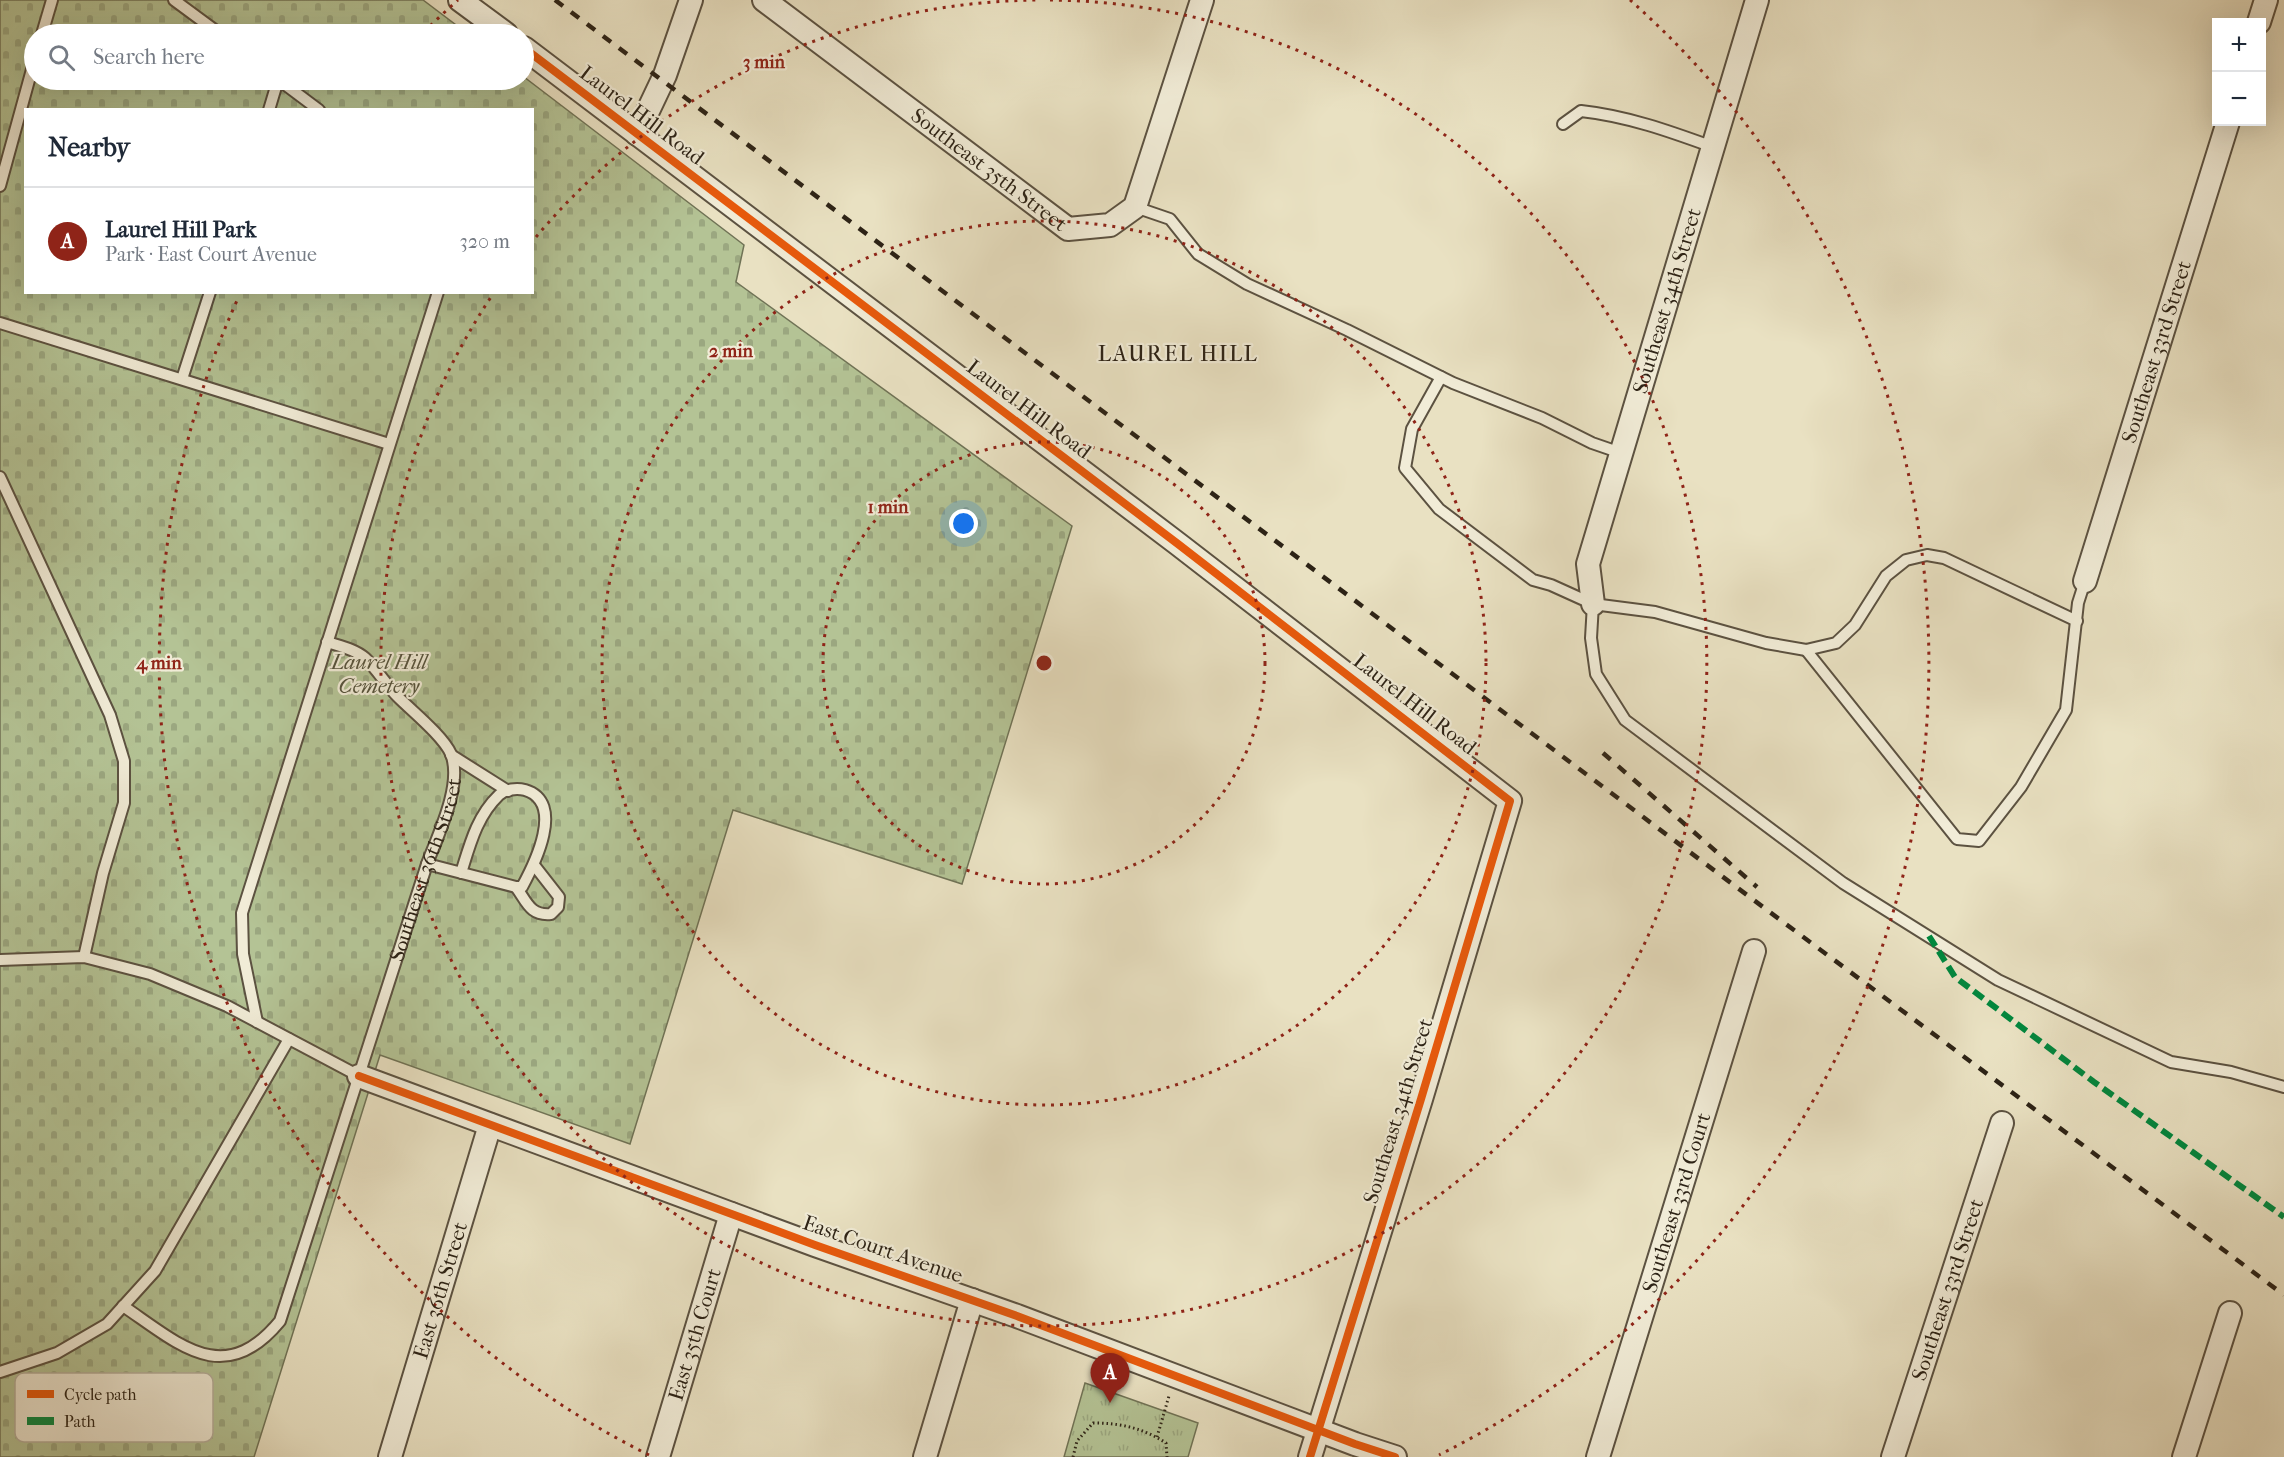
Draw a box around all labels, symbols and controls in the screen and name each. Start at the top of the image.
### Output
map controls [2212,18,2266,126]
button: + [2212,18,2266,72]
search box [24,24,534,90]
icon: search [45,41,78,74]
text: Search here [93,44,205,70]
text: 3 min [743,52,786,73]
street label: Laurel Hill Road [575,60,709,170]
button: − [2212,72,2266,126]
street label: Southeast 35th Street [906,103,1072,236]
text: Nearby [48,132,130,163]
street label: Southeast 34th Street [1628,205,1706,397]
text: Laurel Hill Park [105,217,256,243]
text: A [61,230,74,253]
text: 320 m [460,230,510,253]
text: Park · East Court Avenue [105,243,317,266]
street label: Southeast 33rd Street [2117,257,2196,446]
text: 2 min [709,341,753,362]
district label: LAUREL HILL [1098,341,1258,367]
street label: Laurel Hill Road [962,354,1096,464]
text: 1 min [867,497,909,518]
your location [949,509,978,538]
street label: Laurel Hill Road [1349,649,1482,760]
park label: Laurel Hill Cemetery [329,650,430,698]
text: 4 min [135,653,182,674]
centre of rings [1034,653,1054,673]
street label: Southeast 36th Street [384,777,466,964]
street label: Southeast 34th Street [1358,1015,1438,1206]
street label: Southeast 33rd Court [1637,1109,1716,1296]
street label: Southeast 33rd Street [1907,1195,1989,1384]
street label: East Court Avenue [800,1210,966,1288]
street label: East 36th Street [408,1219,472,1362]
street label: East 35th Court [664,1265,726,1403]
pin: A [1090,1354,1130,1403]
legend [15,1373,213,1442]
text: Cycle path [64,1385,136,1404]
text: Path [64,1412,96,1431]

